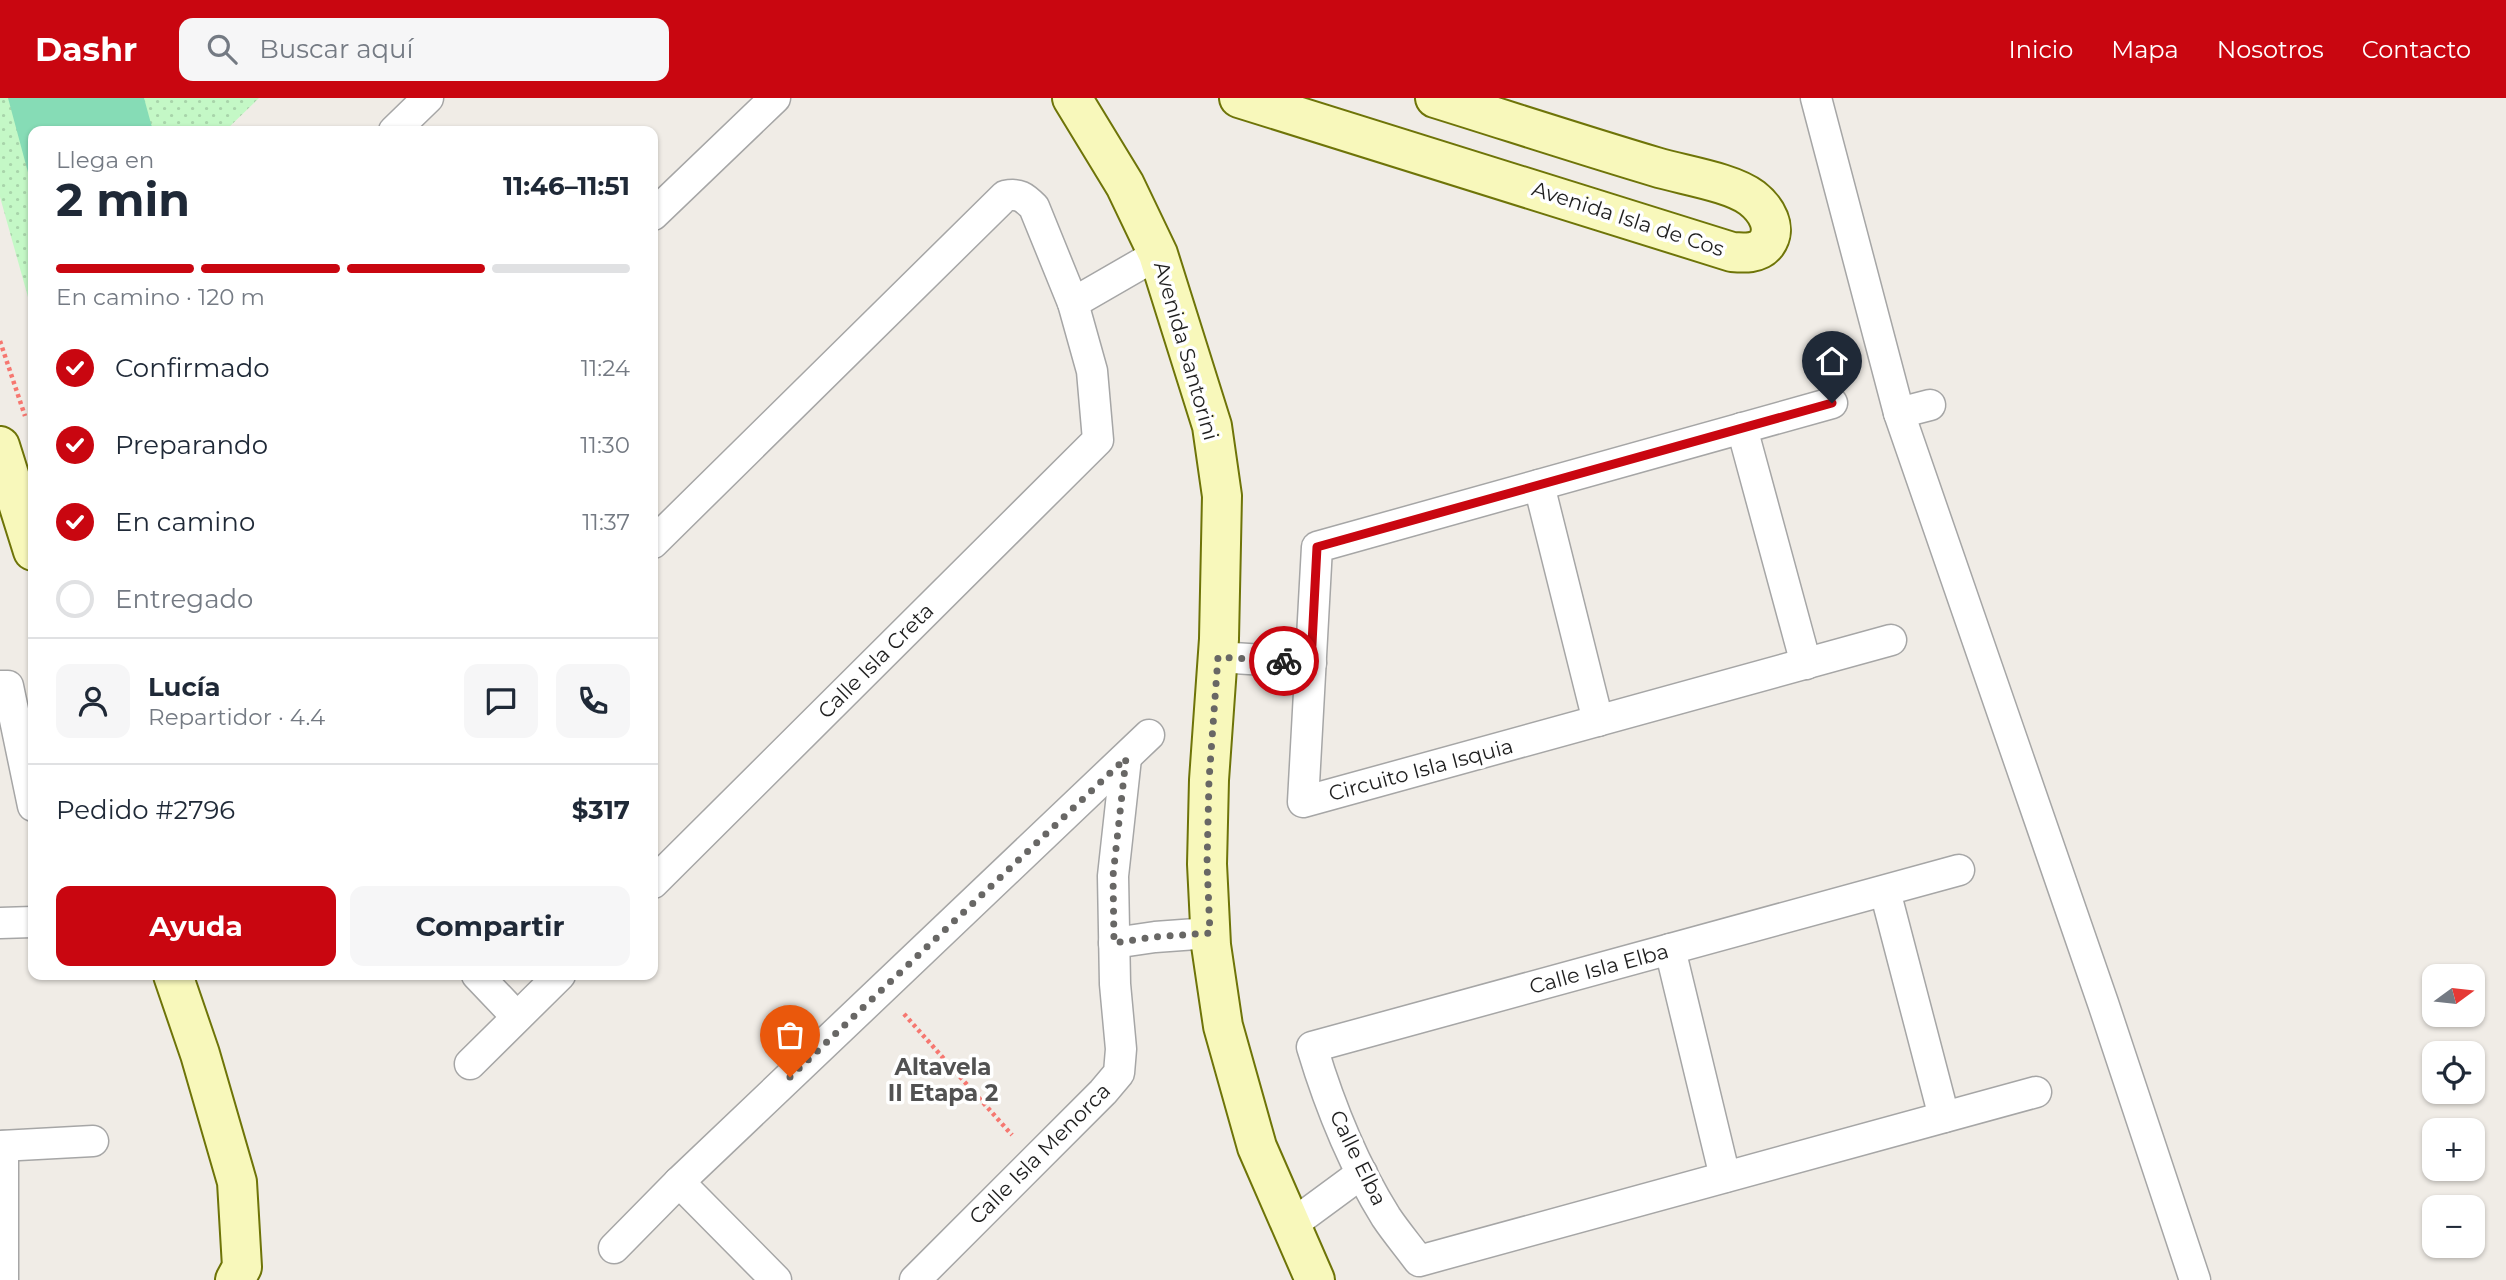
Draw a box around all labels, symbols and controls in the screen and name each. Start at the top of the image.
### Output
search box [179,18,669,81]
text: Dashr [35,29,137,69]
icon: search [203,30,241,68]
text: Buscar aquí [259,33,414,65]
text: Inicio [2008,35,2073,64]
text: Mapa [2111,35,2179,64]
text: Nosotros [2217,35,2324,64]
text: Contacto [2362,35,2471,64]
text: Llega en [56,146,154,174]
text: 11:46–11:51 [503,170,630,202]
text: 2 min [56,171,190,228]
street label: Avenida Isla de Cos [1529,176,1727,261]
street label: Avenida Santorini [1149,259,1224,443]
text: En camino · 120 m [56,283,265,311]
pin [1802,331,1862,403]
icon: home [1813,342,1851,380]
icon: check [56,349,94,387]
text: Confirmado [115,352,270,384]
text: 11:24 [581,354,630,382]
icon: check [56,426,94,464]
text: Preparando [115,429,268,461]
text: 11:30 [580,431,630,459]
icon: check [56,503,94,541]
text: En camino [115,506,255,538]
text: 11:37 [582,508,630,536]
text: Entregado [115,583,253,615]
street label: Calle Isla Creta [813,598,939,724]
courier [1249,626,1319,696]
icon: bike [1265,642,1303,680]
button: person [56,664,130,738]
button: chat [464,664,538,738]
button: phone [556,664,630,738]
text: Lucía [148,671,221,703]
text: Repartidor · 4.4 [148,703,325,731]
street label: Circuito Isla Isquia [1326,733,1516,806]
text: Pedido #2796 [56,794,235,826]
text: $317 [572,794,630,826]
button: Ayuda [56,886,336,966]
button: Compartir [350,886,630,966]
street label: Calle Isla Elba [1527,938,1671,999]
north arrow [2422,964,2485,1027]
map controls [2422,964,2485,1258]
pin [760,1005,820,1077]
icon: bag [771,1016,809,1054]
button: locate [2422,1041,2485,1104]
district label: Altavela II Etapa 2 [888,1053,998,1107]
street label: Calle Isla Menorca [964,1078,1115,1229]
street label: Calle Elba [1325,1106,1392,1209]
button: + [2422,1118,2485,1181]
button: − [2422,1195,2485,1258]

